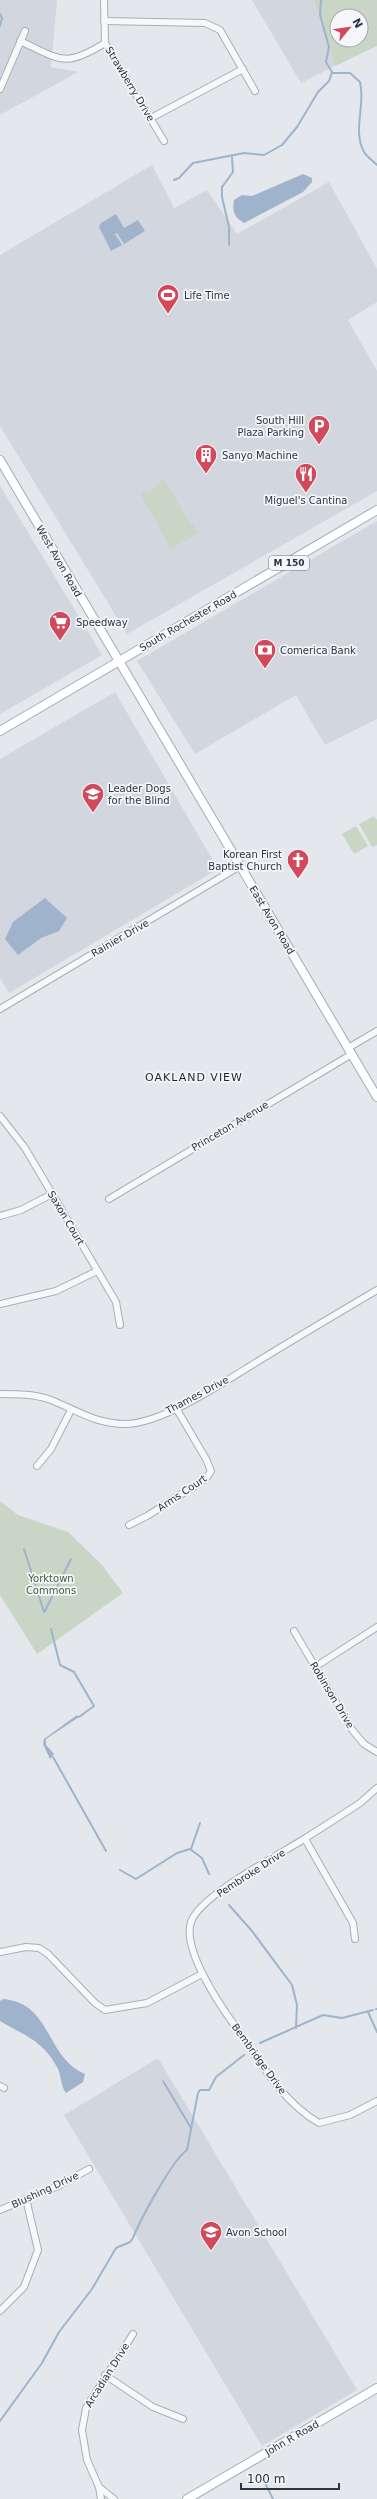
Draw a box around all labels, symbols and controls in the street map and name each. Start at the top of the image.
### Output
north arrow [329,8,369,48]
text: N [349,16,365,31]
street label: Strawberry Drive [103,45,157,123]
sports icon: Life Time [155,282,181,315]
place label: Life Time [184,290,230,301]
parking icon: South Hill Plaza Parking [306,413,332,446]
place label: South Hill Plaza Parking [237,415,304,438]
building icon: Sanyo Machine [193,442,219,475]
place label: Sanyo Machine [222,450,298,461]
restaurant icon: Miguel's Cantina [293,461,319,494]
place label: Miguel's Cantina [265,495,347,506]
street label: West Avon Road [34,523,84,599]
road number: M 150 [269,556,309,570]
street label: South Rochester Road [137,589,239,653]
supermarket icon: Speedway [47,609,73,642]
place label: Speedway [76,617,128,628]
bank icon: Comerica Bank [252,637,278,670]
place label: Comerica Bank [280,645,356,656]
school or university icon: Leader Dogs for the Blind [80,781,106,814]
place label: Leader Dogs for the Blind [108,783,171,806]
church icon: Korean First Baptist Church [285,847,311,880]
place label: Korean First Baptist Church [208,849,282,872]
street label: East Avon Road [247,884,297,956]
street label: Rainier Drive [89,917,151,959]
district label: OAKLAND VIEW [145,1071,243,1084]
street label: Princeton Avenue [190,1099,270,1153]
street label: Saxon Court [46,1189,87,1247]
street label: Thames Drive [163,1374,230,1417]
street label: Arms Court [156,1473,209,1513]
park label: Yorktown Commons [26,1573,76,1596]
street label: Robinson Drive [308,1660,356,1730]
street label: Pembroke Drive [215,1847,287,1899]
street label: Bembridge Drive [230,2022,288,2096]
street label: Blushing Drive [10,2170,80,2210]
school or university icon: Avon School [198,2219,224,2252]
place label: Avon School [226,2227,287,2238]
street label: Arcadian Drive [83,2341,131,2409]
street label: John R Road [262,2418,321,2458]
scale bar [241,2465,339,2491]
text: 100 m [247,2472,285,2486]

